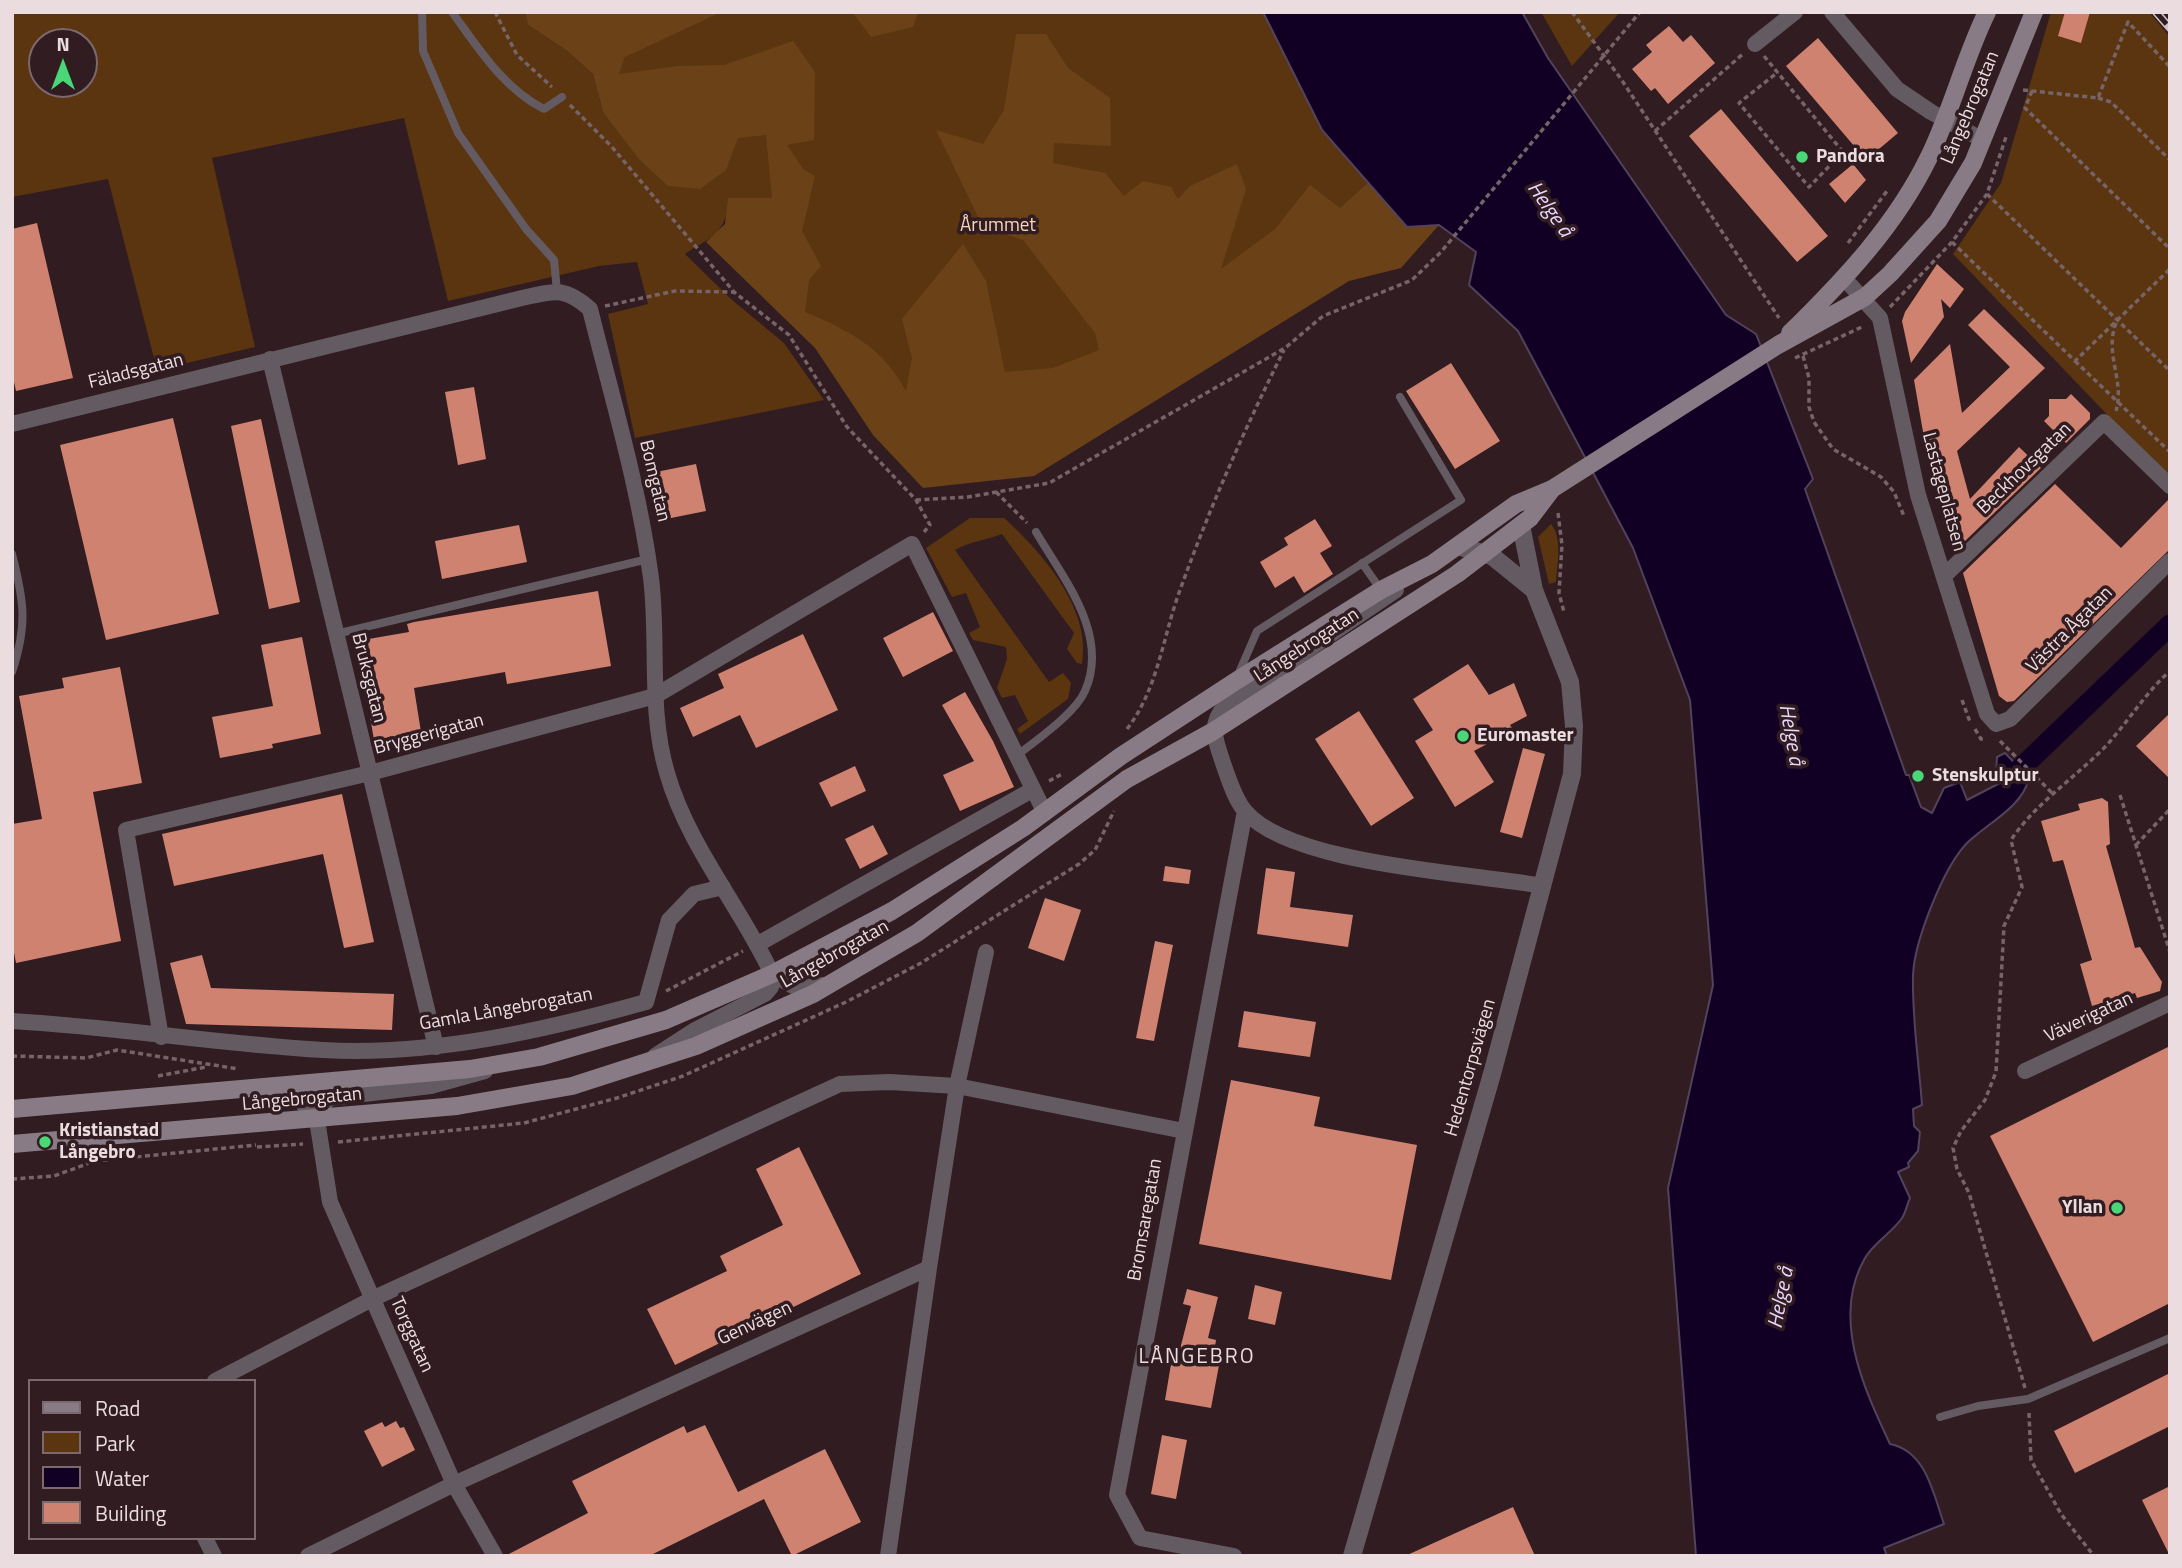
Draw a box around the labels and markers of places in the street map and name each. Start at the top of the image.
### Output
place label: Pandora [1816,146,1885,168]
marker: Pandora [1794,149,1810,165]
place label: Euromaster [1477,725,1574,747]
marker: Euromaster [1455,728,1471,744]
place label: Stenskulptur [1932,765,2039,787]
marker: Stenskulptur [1910,768,1926,784]
place label: Kristianstad Långebro [59,1120,159,1164]
marker: Kristianstad Långebro [37,1134,53,1150]
place label: Yllan [2062,1197,2103,1219]
marker: Yllan [2109,1200,2125,1216]

